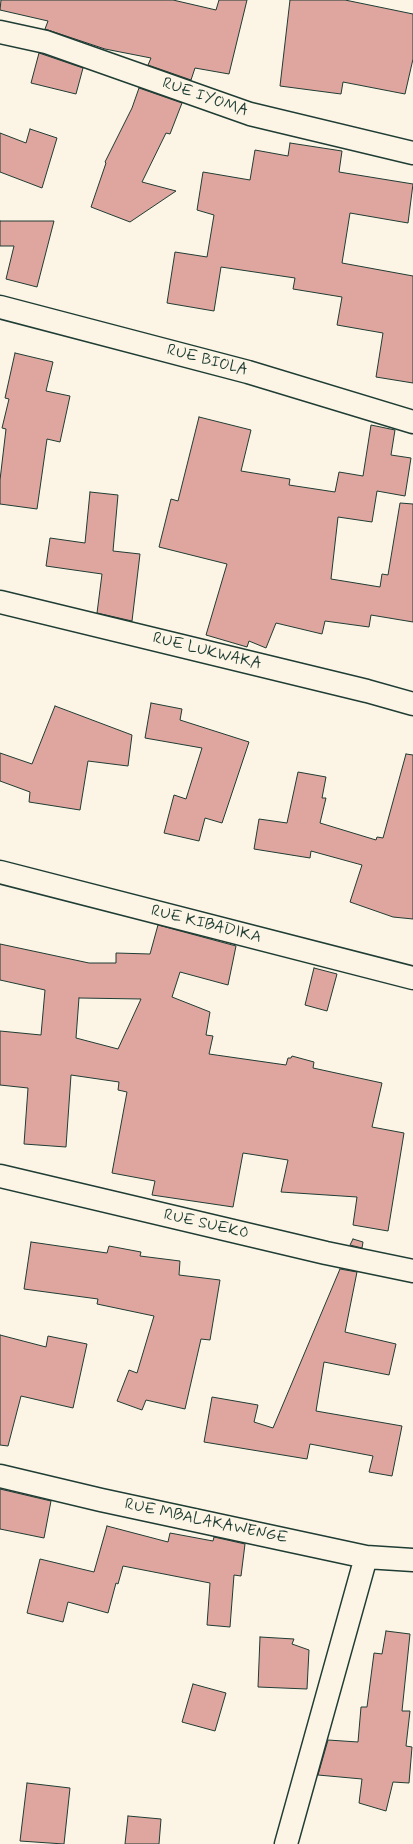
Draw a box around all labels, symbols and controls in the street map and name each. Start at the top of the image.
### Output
street label: RUE IYOMA [159,74,251,122]
street label: RUE BIOLA [164,341,250,381]
street label: RUE LUKWAKA [151,629,263,675]
street label: RUE KIBADIKA [149,902,263,948]
street label: RUE SUEKO [162,1206,250,1244]
street label: RUE MBALAKAWENGE [123,1495,289,1549]

